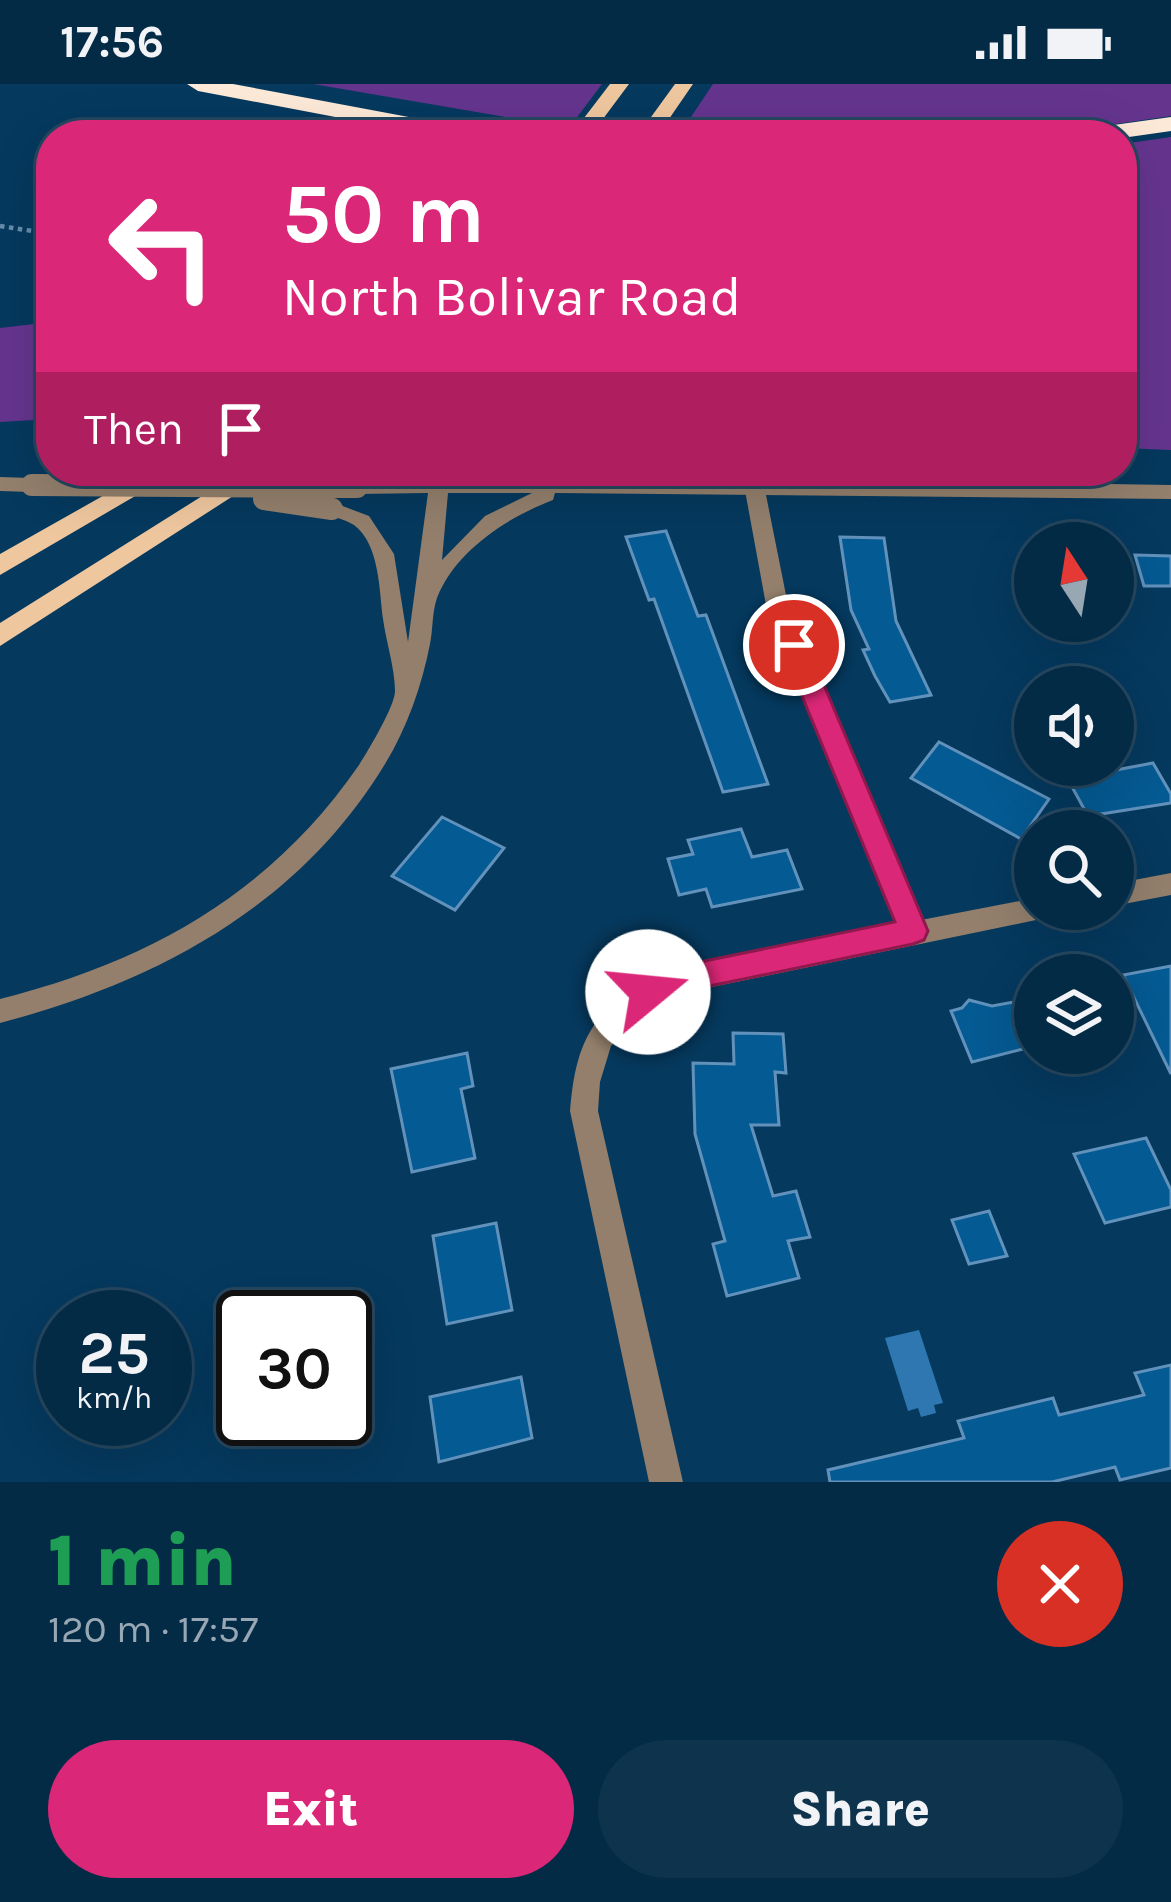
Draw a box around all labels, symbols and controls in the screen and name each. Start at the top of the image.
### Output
text: 17:56 [60,16,164,68]
text: 50 m [282,165,485,263]
icon: left [84,168,240,324]
text: North Bolivar Road [282,265,742,329]
icon: arrive [208,396,274,462]
text: Then [84,403,184,455]
north arrow [1014,522,1134,642]
map controls [1014,522,1134,1074]
pin [743,594,845,696]
icon: arrive [761,612,827,678]
button: sound [1014,666,1134,786]
button: search [1014,810,1134,930]
position arrow [585,929,711,1055]
button: layers [1014,954,1134,1074]
speed limit sign: 30 [216,1290,372,1446]
text: 25 [78,1318,150,1388]
text: km/h [76,1380,152,1416]
text: 1 min [48,1519,237,1603]
button: close [997,1521,1123,1647]
text: 120 m · 17:57 [48,1606,258,1652]
button: Exit [48,1740,574,1878]
button: Share [598,1740,1123,1878]

